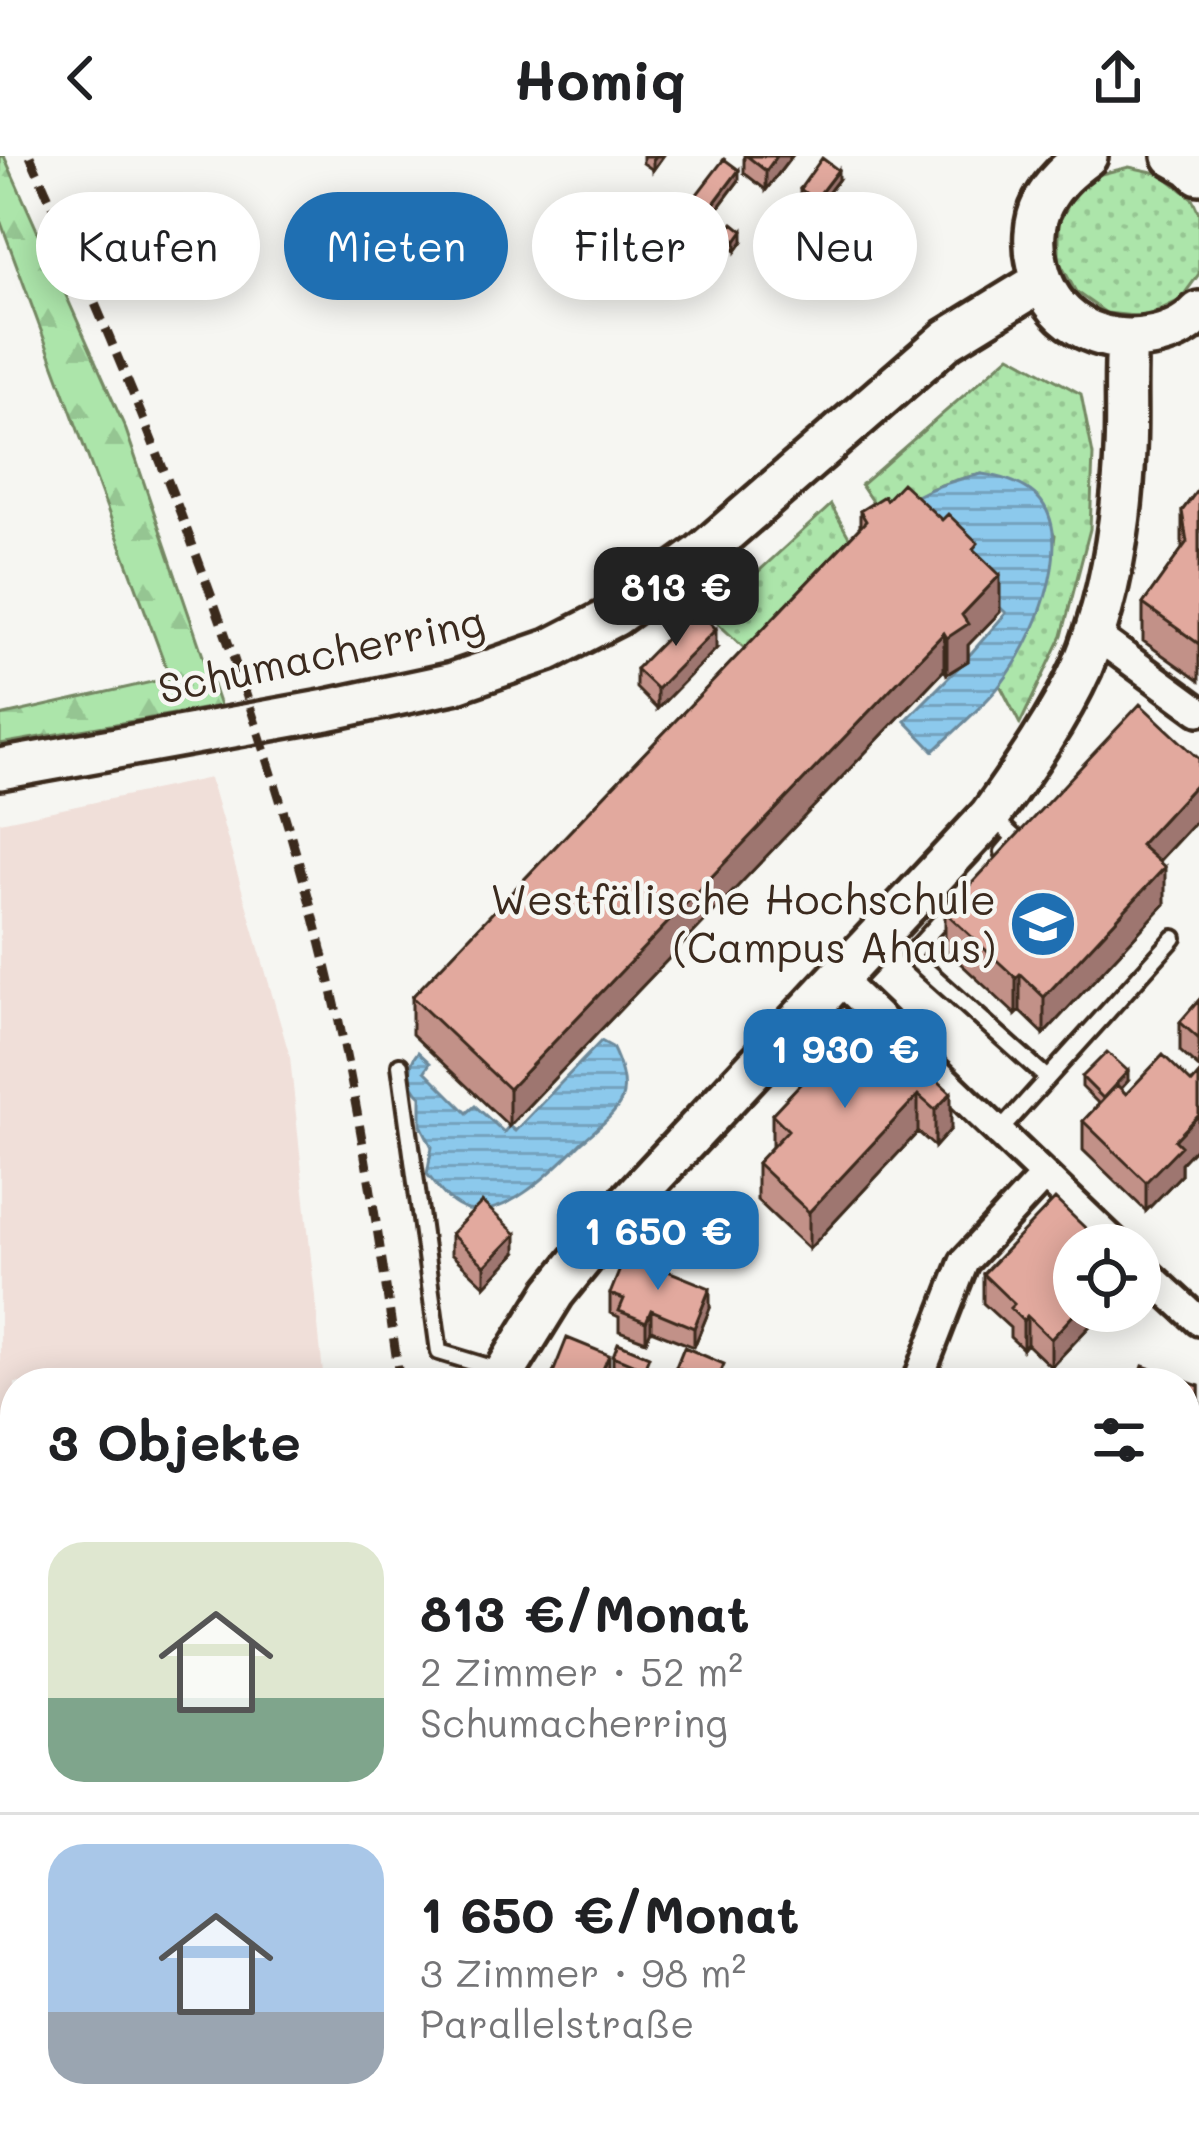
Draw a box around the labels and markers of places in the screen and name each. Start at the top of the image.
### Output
pin: 813 € [592,547,760,649]
place label: Westfälische Hochschule (Campus Ahaus) [490,871,996,974]
school or university icon: Westfälische Hochschule (Campus Ahaus) [1008,889,1078,959]
pin: 1 930 € [734,1009,956,1111]
pin: 1 650 € [547,1191,769,1293]

